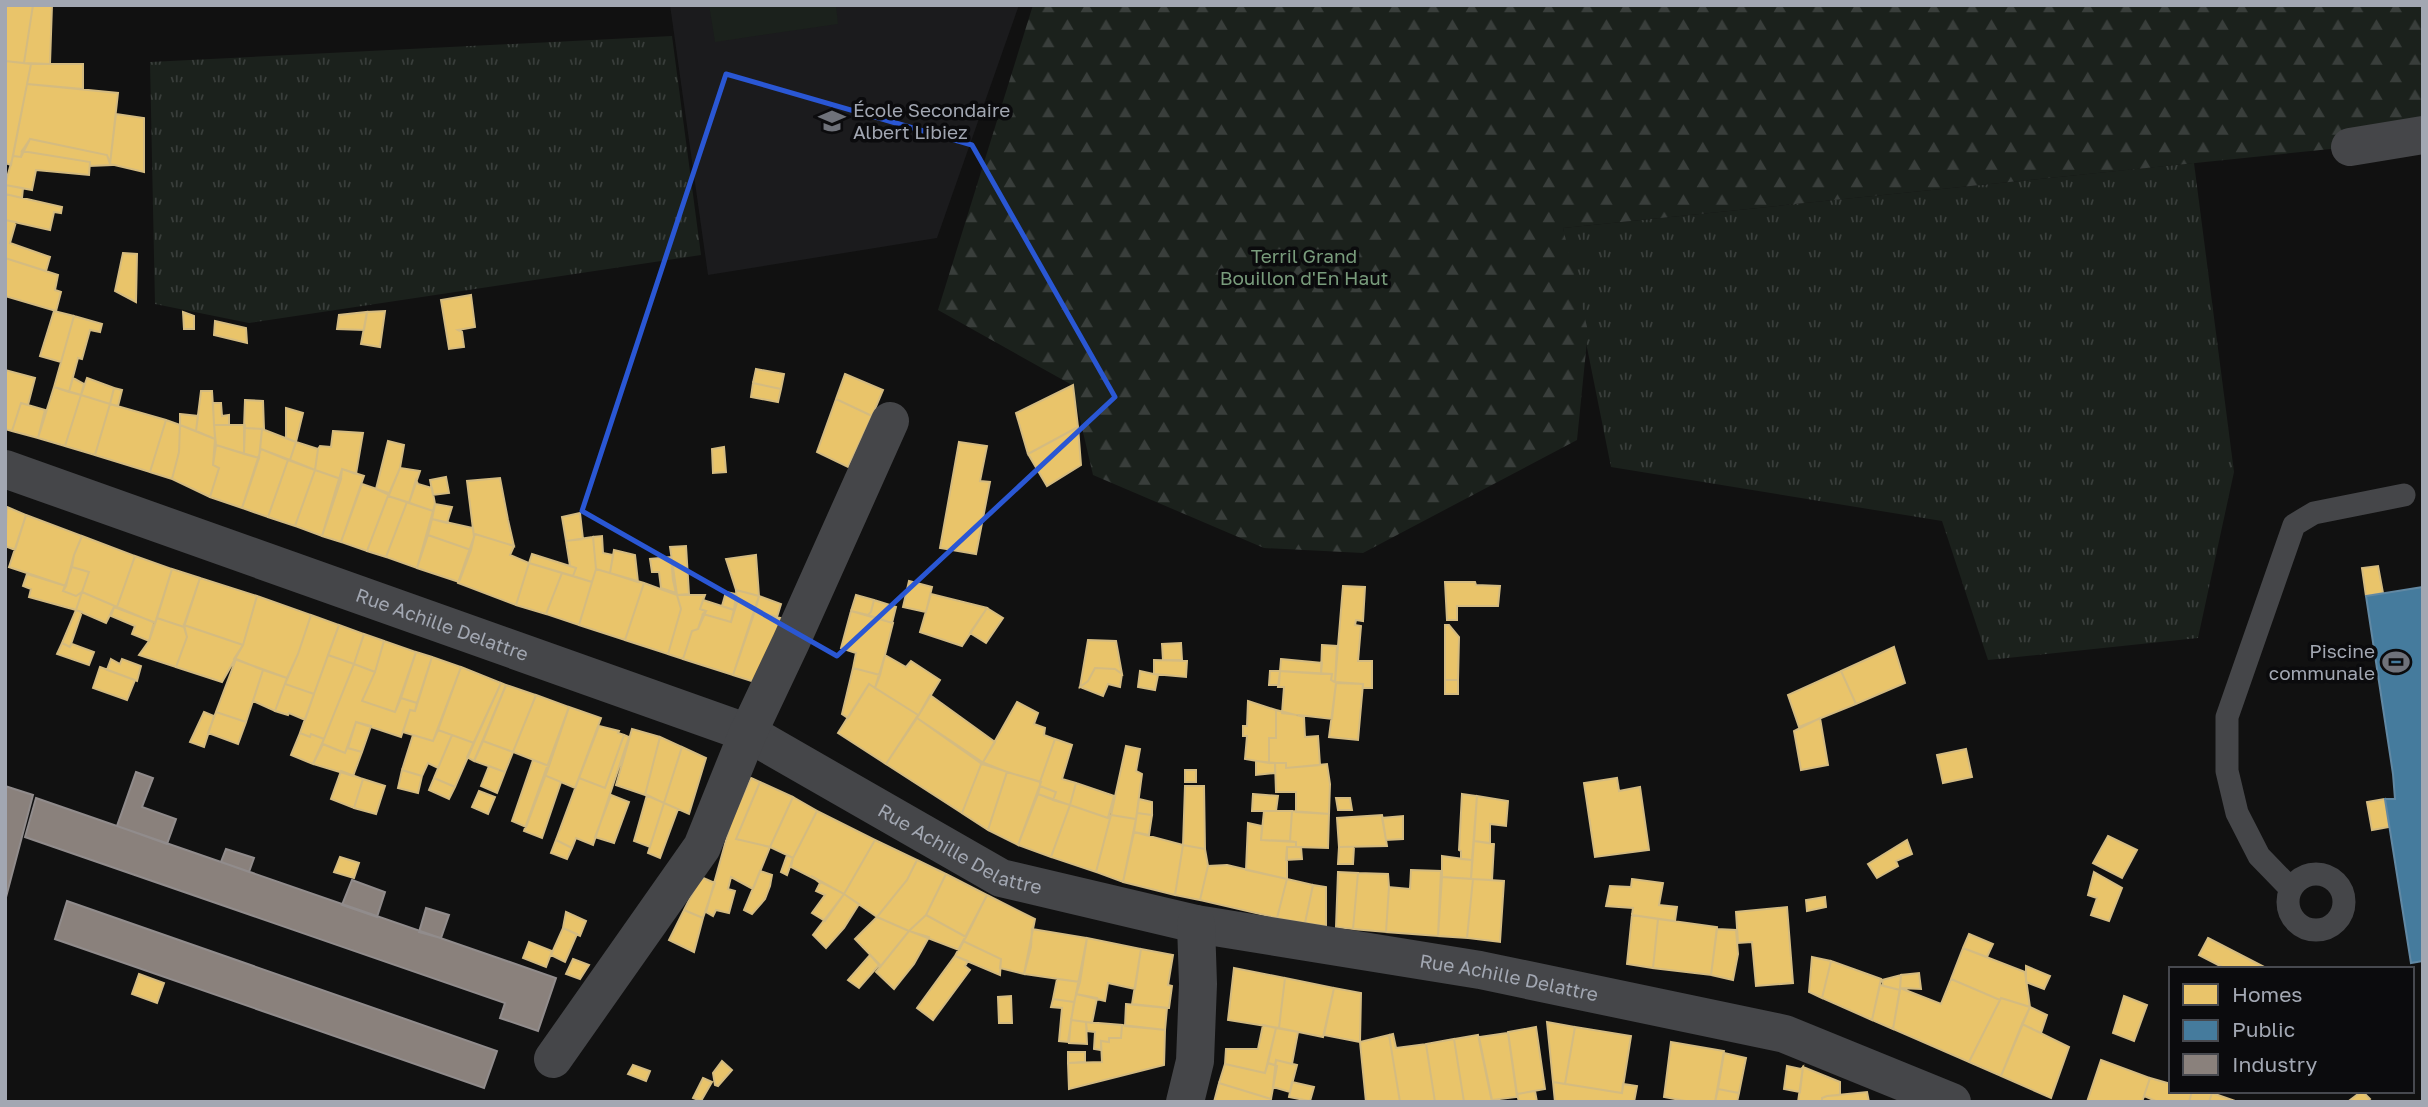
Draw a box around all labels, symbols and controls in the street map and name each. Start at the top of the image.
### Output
place label: École Secondaire Albert Libiez [853,98,1010,143]
school or university icon: École Secondaire Albert Libiez [817,106,847,136]
park label: Terril Grand Bouillon d'En Haut [1220,244,1388,289]
street label: Rue Achille Delattre [353,583,532,665]
place label: Piscine communale [2269,639,2375,684]
sports icon: Piscine communale [2381,647,2411,677]
street label: Rue Achille Delattre [874,798,1044,898]
street label: Rue Achille Delattre [1418,948,1601,1006]
legend [2169,967,2414,1093]
text: Homes [2232,981,2302,1007]
text: Public [2232,1016,2295,1042]
text: Industry [2232,1051,2317,1077]

